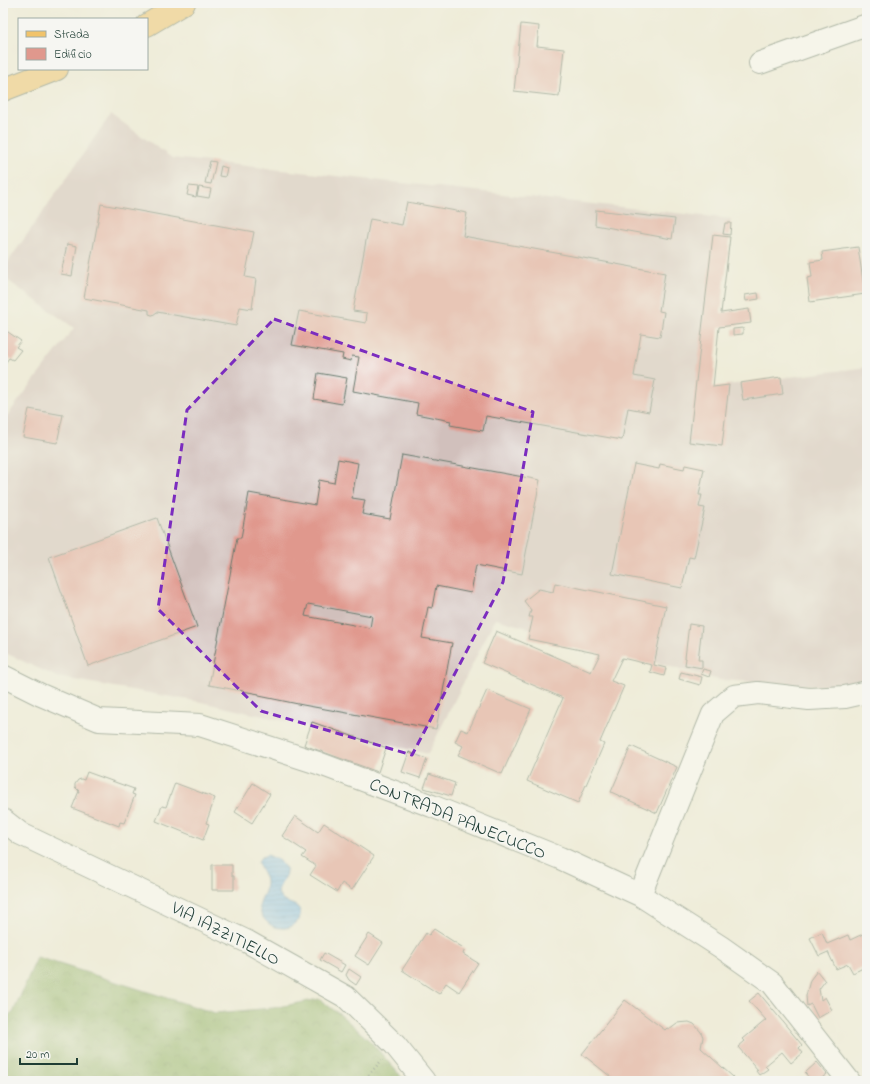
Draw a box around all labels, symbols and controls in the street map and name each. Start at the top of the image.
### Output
legend [18,18,148,70]
text: Strada [54,26,89,44]
text: Edificio [54,46,92,64]
street label: CONTRADA PANECUCCO [365,772,550,867]
street label: VIA IAZZITIELLO [165,896,284,973]
scale bar [20,1040,77,1066]
text: 20 m [26,1046,49,1064]

